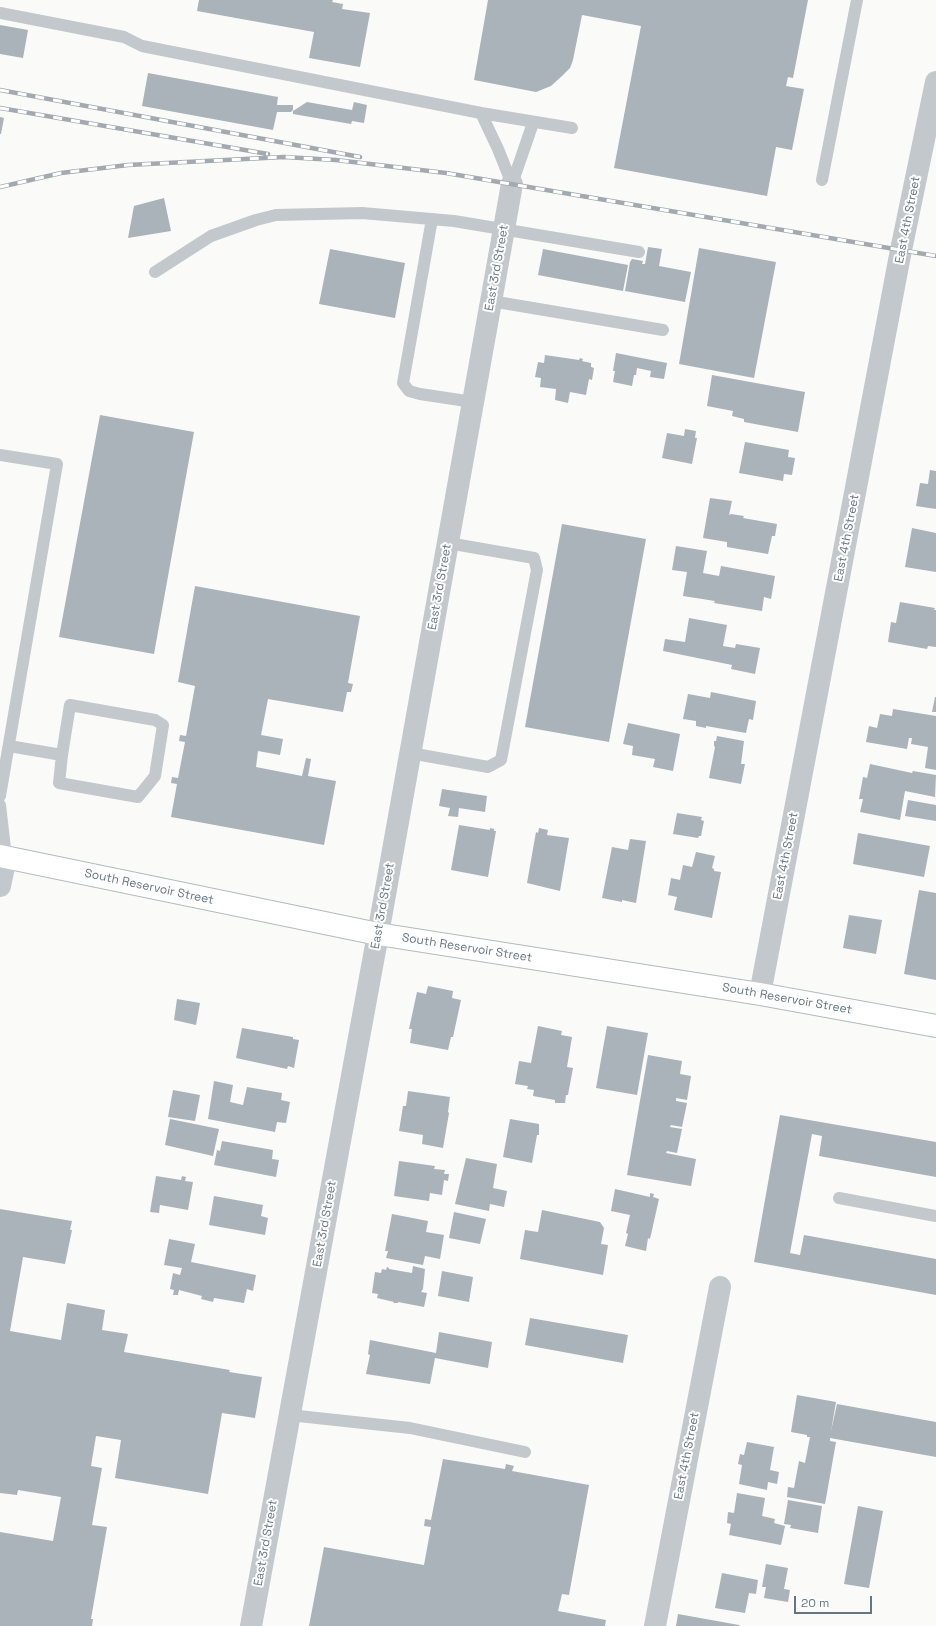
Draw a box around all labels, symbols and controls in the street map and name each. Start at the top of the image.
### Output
street label: East 4th Street [892,175,924,265]
street label: East 3rd Street [482,224,512,312]
street label: East 4th Street [831,493,863,583]
street label: East 3rd Street [425,543,455,631]
street label: East 4th Street [770,811,802,901]
street label: East 3rd Street [368,862,398,950]
street label: South Reservoir Street [83,866,215,908]
street label: South Reservoir Street [401,931,533,965]
street label: South Reservoir Street [721,980,853,1018]
street label: East 3rd Street [310,1180,340,1268]
street label: East 4th Street [671,1411,703,1501]
street label: East 3rd Street [251,1499,281,1587]
scale bar [796,1588,874,1614]
text: 20 m [801,1595,829,1611]

